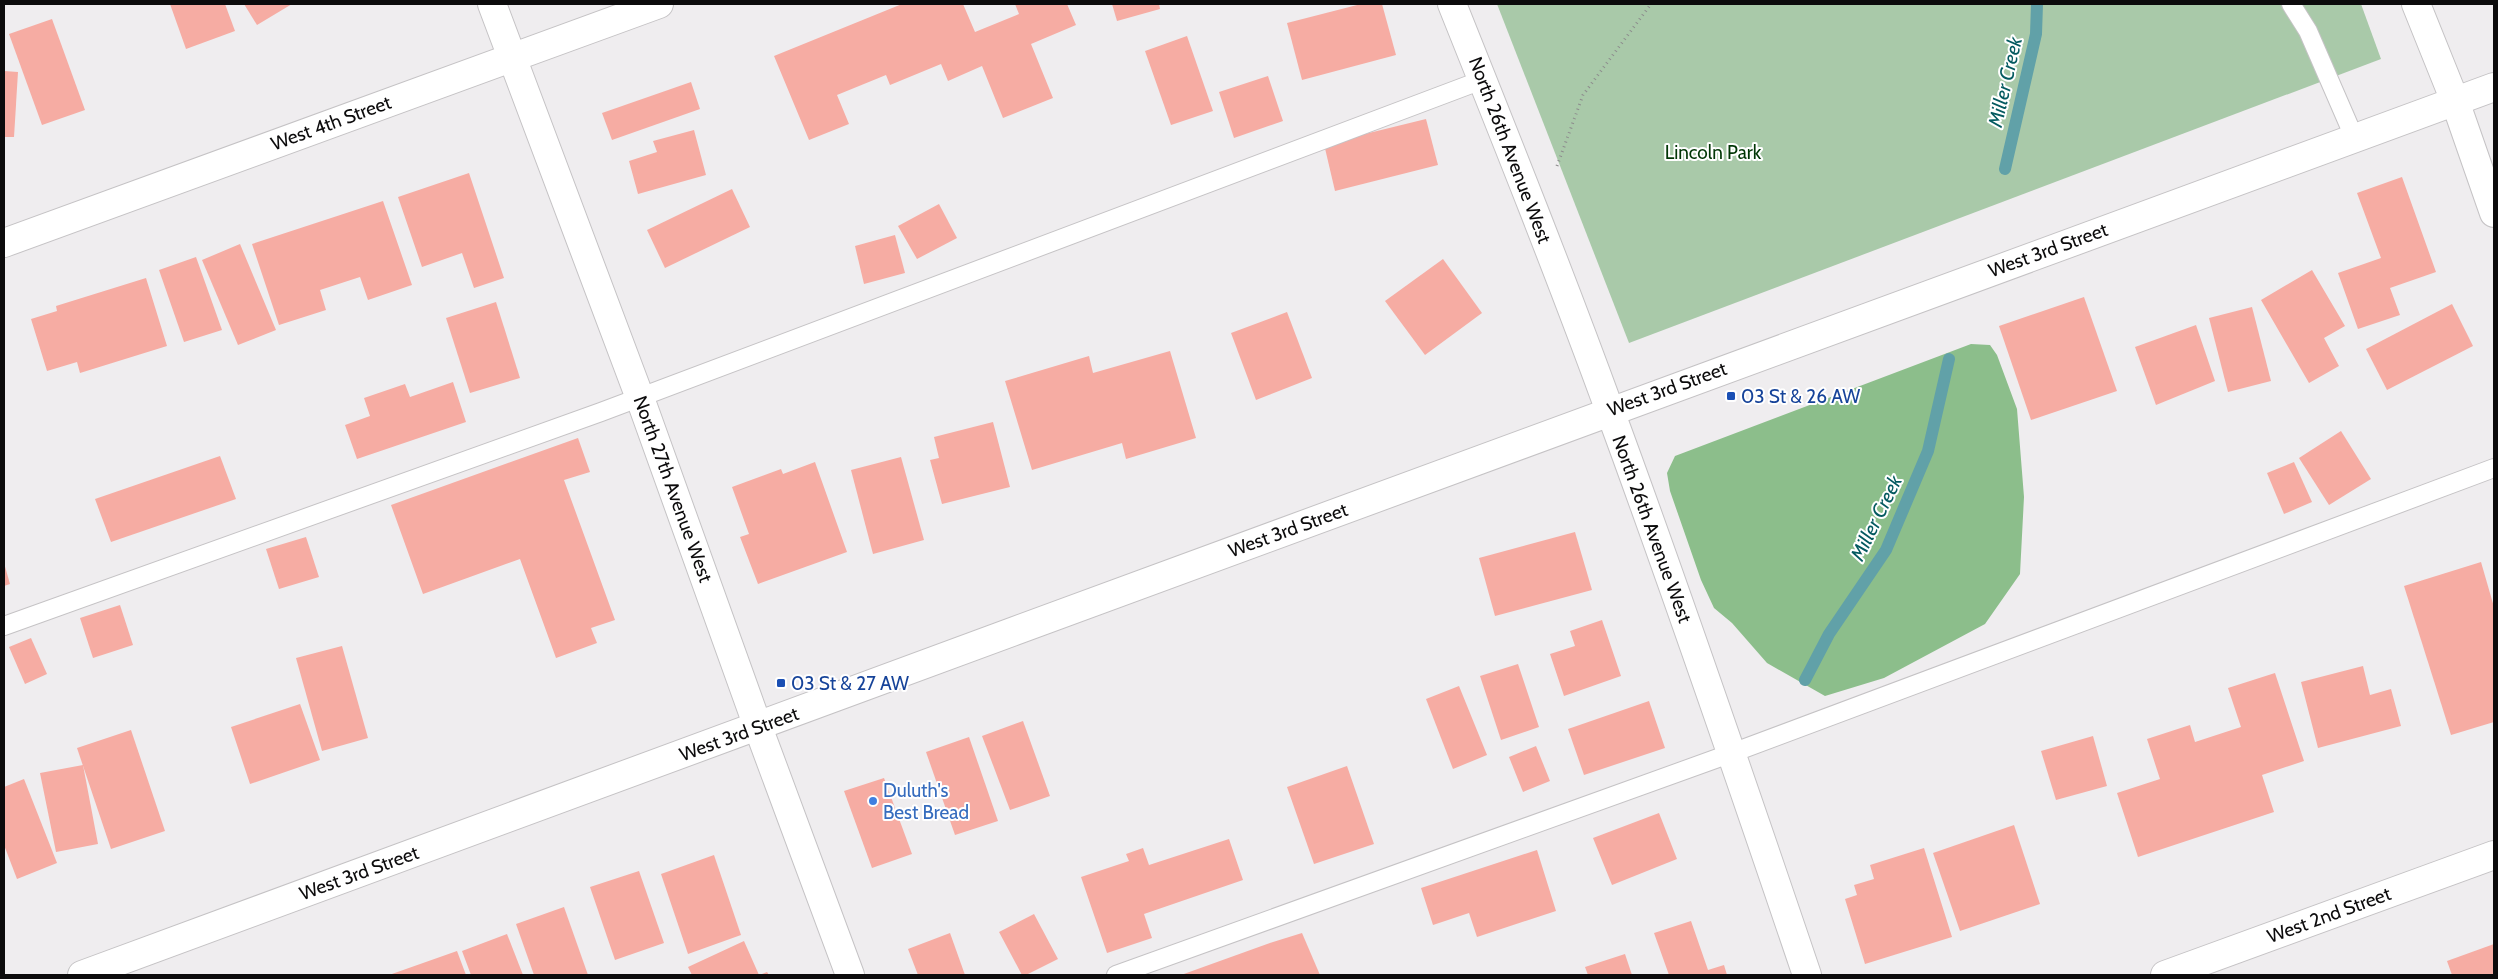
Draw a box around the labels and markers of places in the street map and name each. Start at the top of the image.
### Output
place label: 03 St & 26 AW [1741,385,1860,408]
marker: 03 St & 26 AW [1725,390,1737,402]
place label: 03 St & 27 AW [791,672,909,695]
marker: 03 St & 27 AW [775,677,787,689]
place label: Duluth's Best Bread [883,779,969,824]
marker: Duluth's Best Bread [867,795,879,807]

